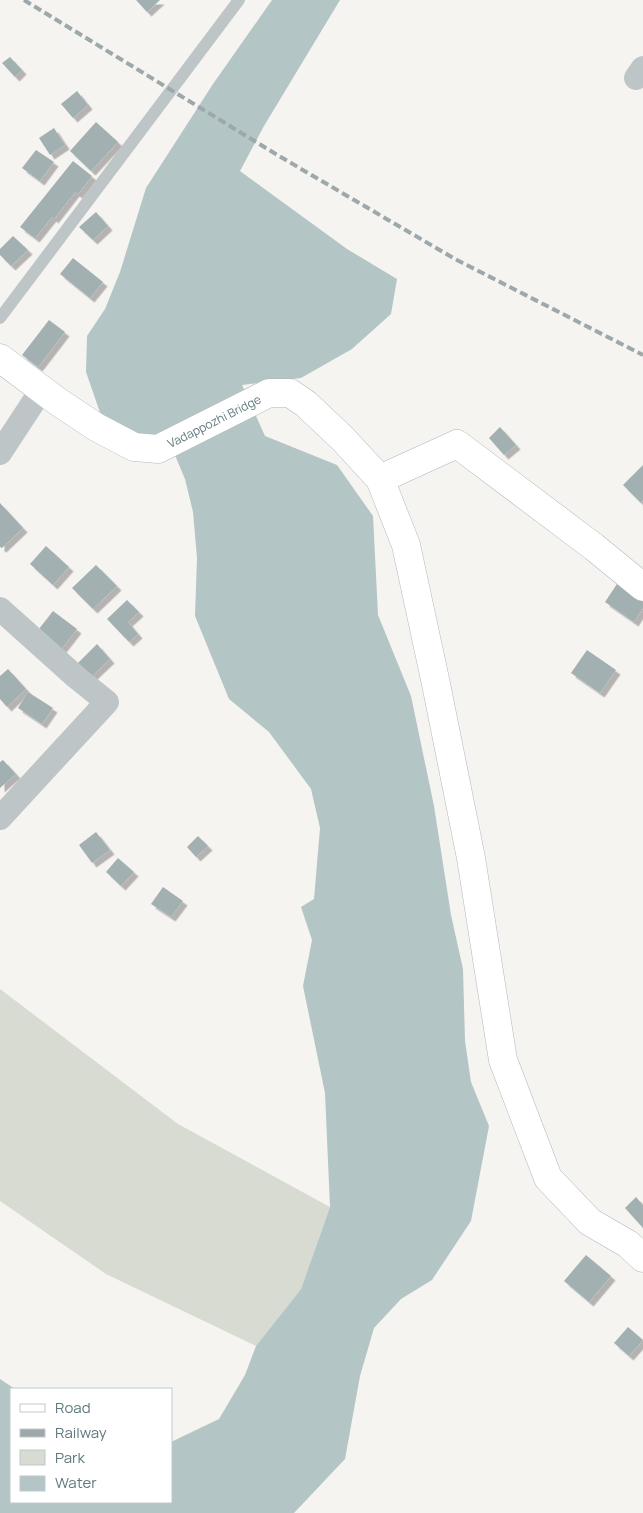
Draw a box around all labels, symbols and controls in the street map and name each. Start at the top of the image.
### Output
street label: Vadappozhi Bridge [164,390,264,451]
legend [10,1388,172,1503]
text: Road [55,1397,91,1418]
text: Railway [55,1422,107,1443]
text: Park [55,1447,85,1468]
text: Water [55,1472,97,1493]

